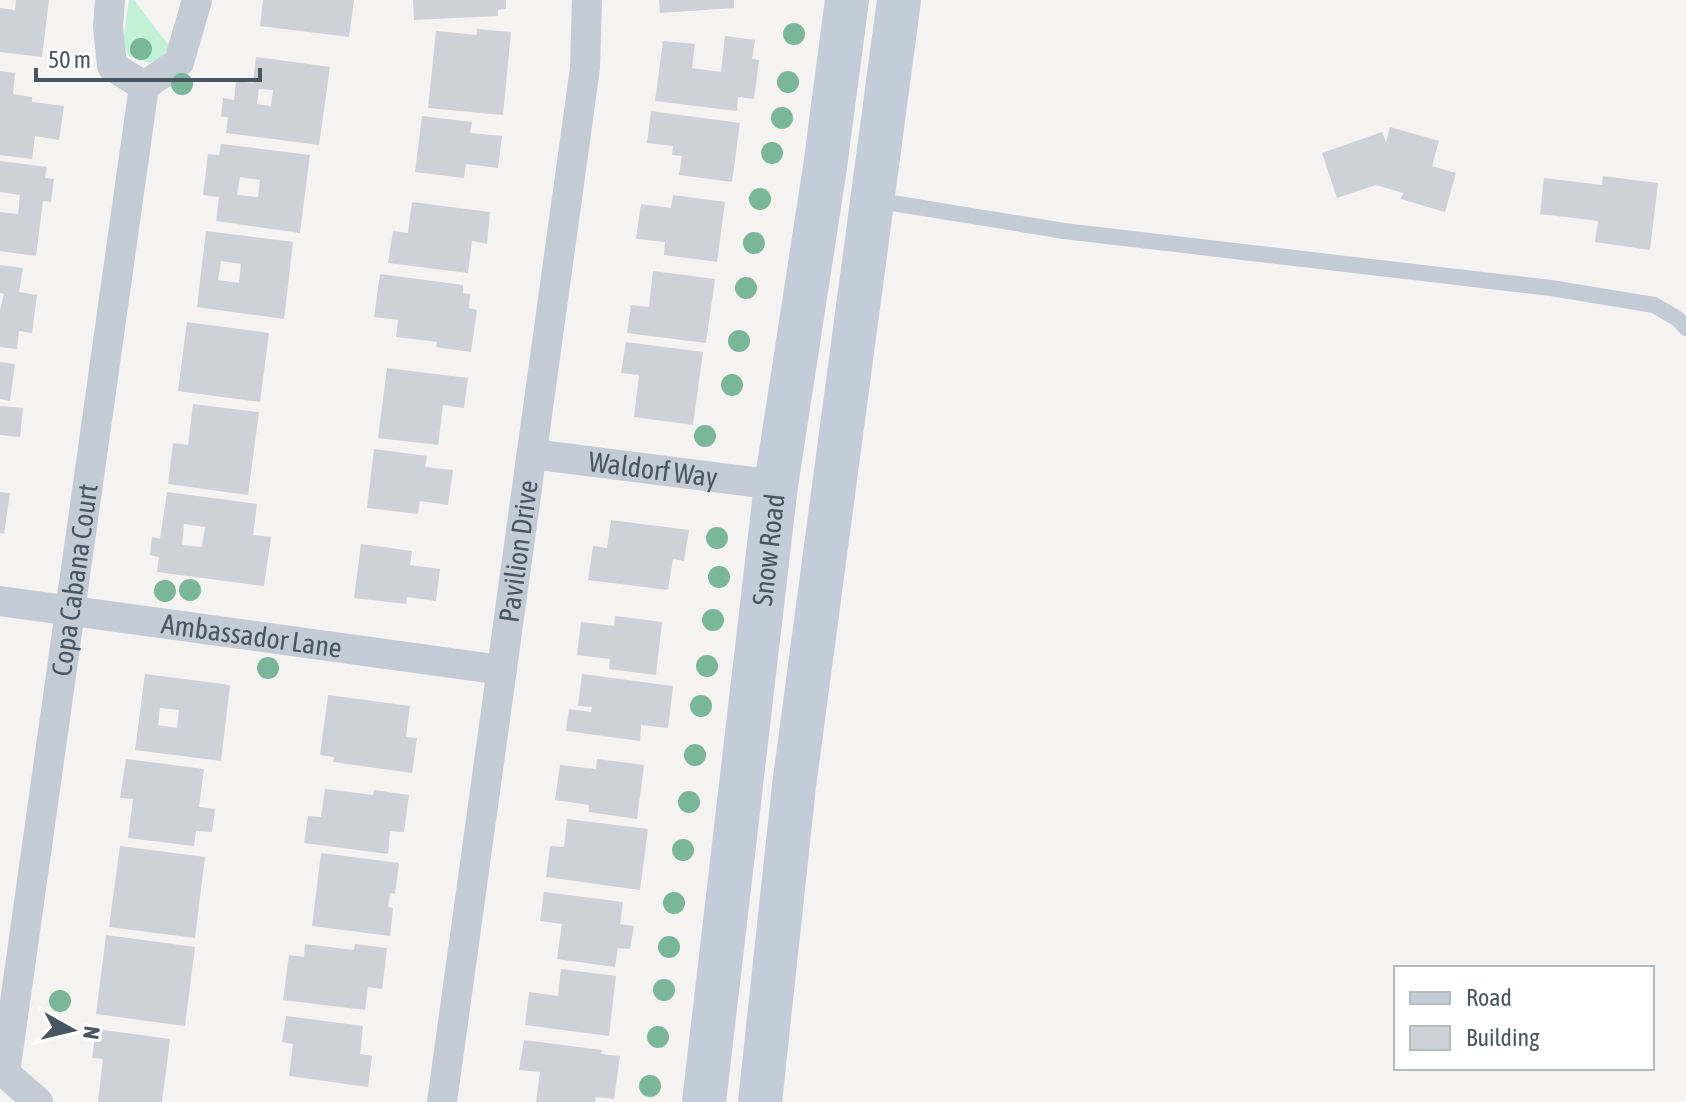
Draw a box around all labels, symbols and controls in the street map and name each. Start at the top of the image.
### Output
scale bar [36,32,260,82]
text: 50 m [48,46,91,73]
street label: Waldorf Way [587,445,719,493]
street label: Pavilion Drive [493,478,544,624]
street label: Copa Cabana Court [45,482,104,678]
street label: Snow Road [746,492,791,607]
street label: Ambassador Lane [159,607,344,664]
legend [1394,966,1654,1070]
text: Road [1466,984,1512,1011]
north arrow [32,990,112,1070]
text: Building [1466,1024,1540,1051]
text: N [78,1025,106,1041]

